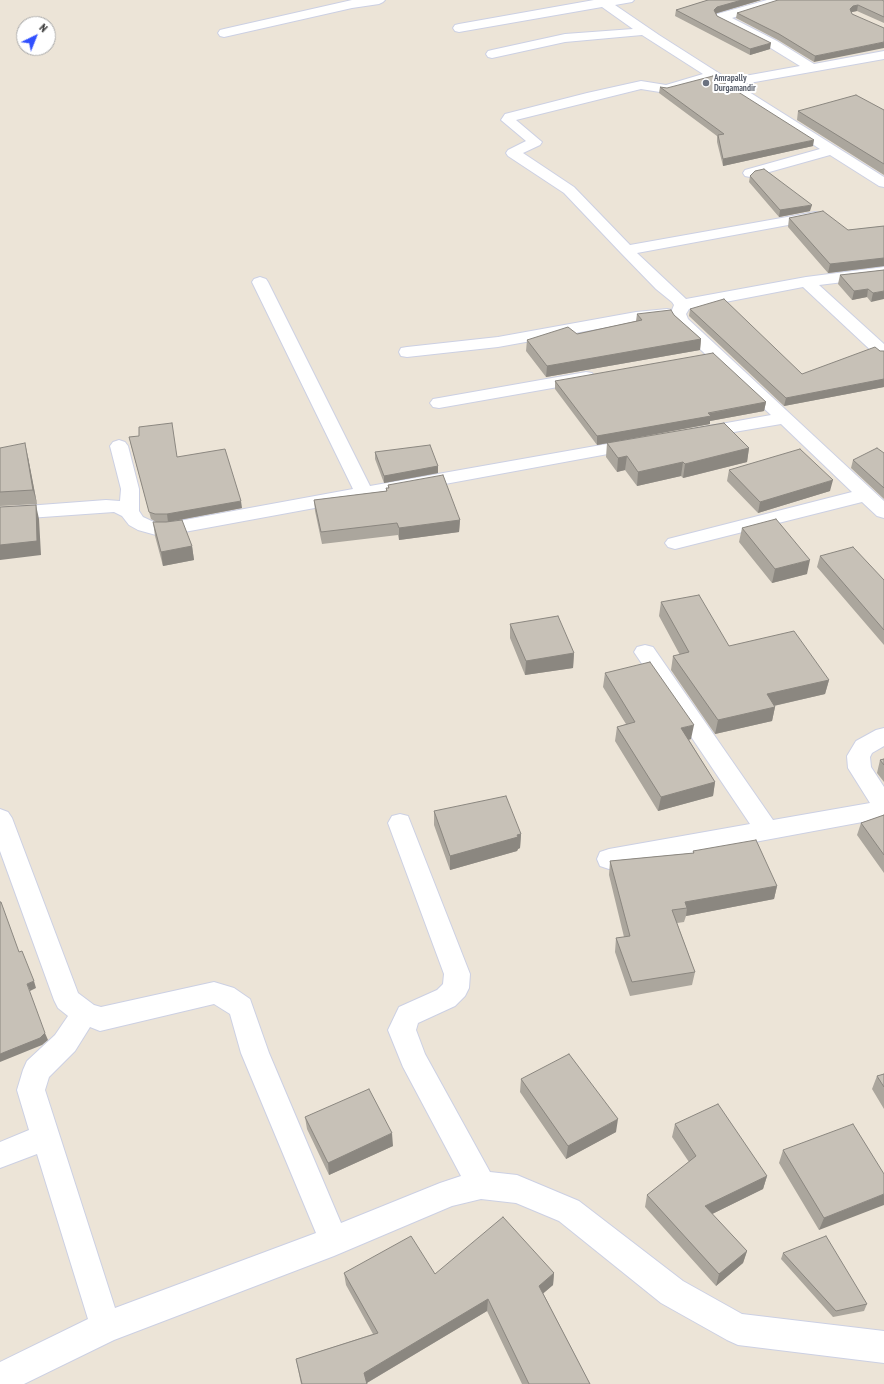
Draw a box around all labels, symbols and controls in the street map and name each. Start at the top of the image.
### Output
north arrow [16,16,56,56]
text: N [37,21,50,35]
place label: Amrapally Durgamandir [714,73,756,94]
marker: Amrapally Durgamandir [701,78,711,88]

